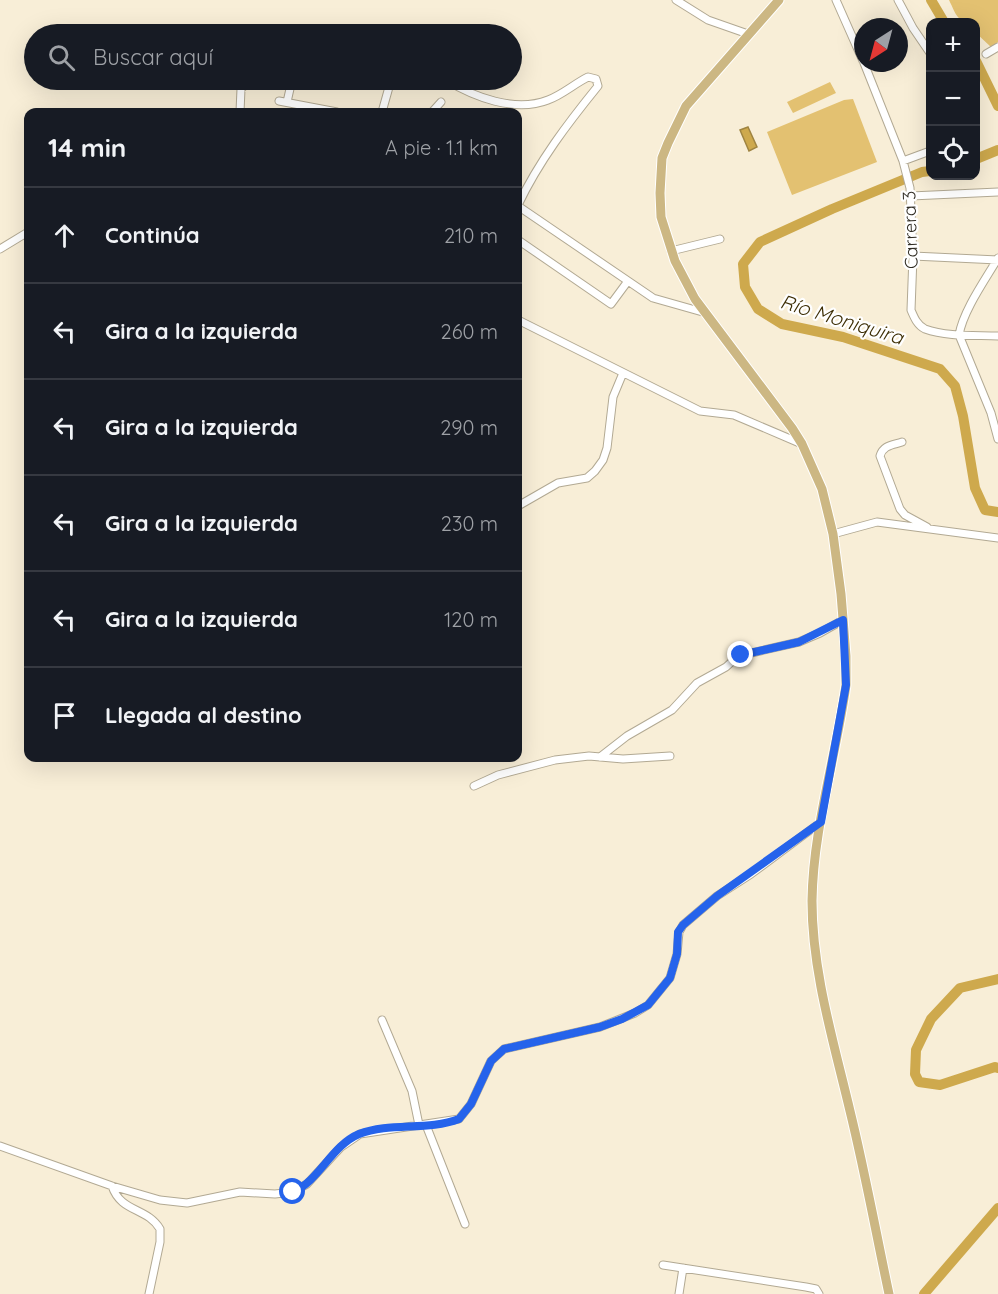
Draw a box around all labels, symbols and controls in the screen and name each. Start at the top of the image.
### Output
north arrow [854,18,908,72]
map controls [926,18,980,180]
button: + [926,18,980,72]
search box [24,24,522,90]
icon: search [45,41,78,74]
text: Buscar aquí [93,43,213,71]
button: − [926,72,980,126]
button: locate [926,126,980,180]
text: 14 min [48,131,126,164]
text: A pie · 1.1 km [385,135,498,160]
street label: Carrera 3 [897,190,923,270]
icon: ahead [48,219,81,252]
text: Continúa [105,221,200,249]
text: 210 m [444,223,498,248]
water label: Río Moniquira [778,288,908,350]
icon: left [48,315,81,348]
text: Gira a la izquierda [105,317,298,345]
text: 260 m [441,319,498,344]
icon: left [48,411,81,444]
text: Gira a la izquierda [105,413,298,441]
text: 290 m [440,415,498,440]
icon: left [48,507,81,540]
text: Gira a la izquierda [105,509,298,537]
text: 230 m [441,511,498,536]
icon: left [48,603,81,636]
text: Gira a la izquierda [105,605,298,633]
text: 120 m [444,607,498,632]
route end [727,641,753,667]
icon: arrive [48,699,81,732]
text: Llegada al destino [105,701,302,729]
route start [279,1178,305,1204]

